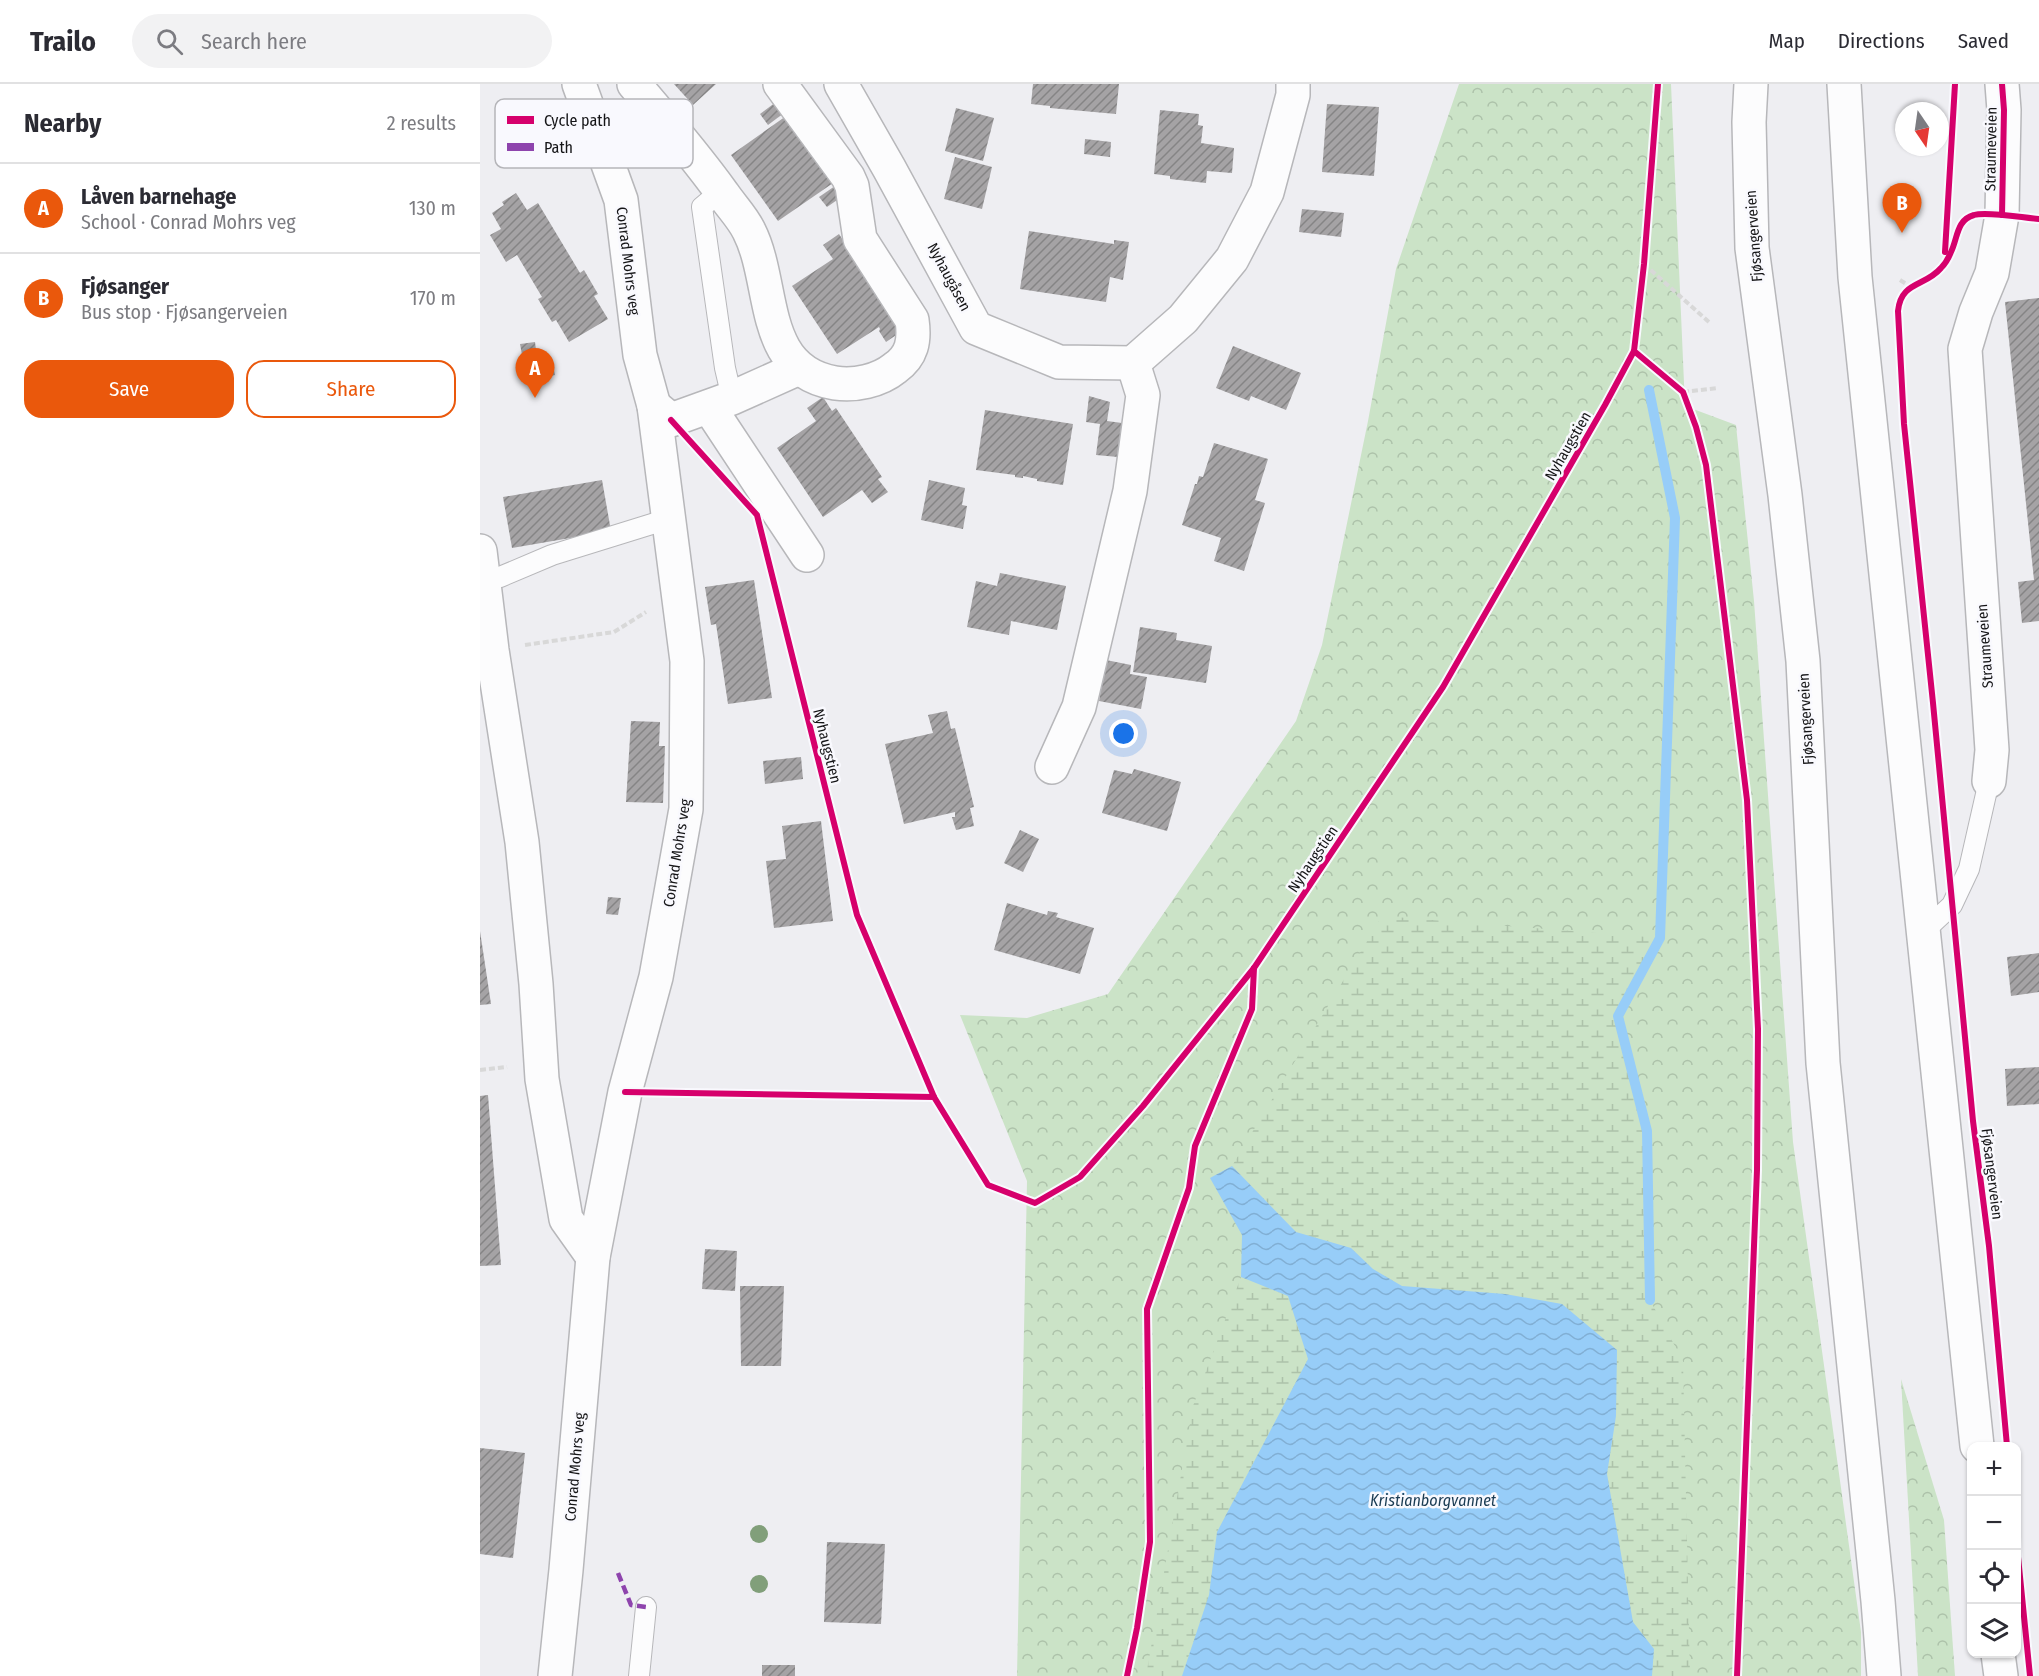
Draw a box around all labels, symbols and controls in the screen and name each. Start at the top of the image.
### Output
search box [132,14,552,68]
text: Trailo [30,25,96,58]
icon: search [153,25,186,58]
text: Search here [201,28,307,55]
text: Map [1768,28,1805,54]
text: Directions [1838,28,1925,54]
text: Saved [1958,28,2009,54]
legend [495,99,693,168]
north arrow [1895,102,1949,156]
street label: Straumeveien [1981,107,2001,191]
text: Nearby [24,108,101,139]
text: 2 results [387,111,456,135]
text: Cycle path [544,111,611,130]
text: Path [544,138,573,157]
text: Låven barnehage [81,183,236,210]
pin: B [1882,184,1922,233]
street label: Fjøsangerveien [1742,190,1766,282]
text: A [38,196,49,220]
text: 130 m [409,196,456,220]
street label: Conrad Mohrs veg [612,206,644,316]
text: School · Conrad Mohrs veg [81,210,296,234]
street label: Nyhaugåsen [924,240,974,314]
text: Fjøsanger [81,273,169,300]
text: B [38,286,49,310]
text: 170 m [410,286,456,310]
text: Bus stop · Fjøsangerveien [81,300,288,324]
pin: A [516,348,554,398]
button: Save [24,360,234,418]
button: Share [246,360,456,418]
street label: Nyhaugstien [1541,408,1595,484]
street label: Straumeveien [1973,603,1997,689]
street label: Fjøsangerveien [1795,673,1817,765]
street label: Nyhaugstien [809,707,845,785]
your location [1109,719,1138,748]
street label: Conrad Mohrs veg [660,798,694,908]
street label: Nyhaugstien [1284,822,1342,896]
street label: Fjøsangerveien [1977,1127,2007,1221]
street label: Conrad Mohrs veg [561,1412,589,1522]
map controls [1967,1442,2021,1658]
button: + [1967,1442,2021,1496]
water label: Kristianborgvannet [1370,1491,1497,1510]
button: − [1967,1496,2021,1550]
button: locate [1967,1550,2021,1604]
button: layers [1967,1604,2021,1658]

